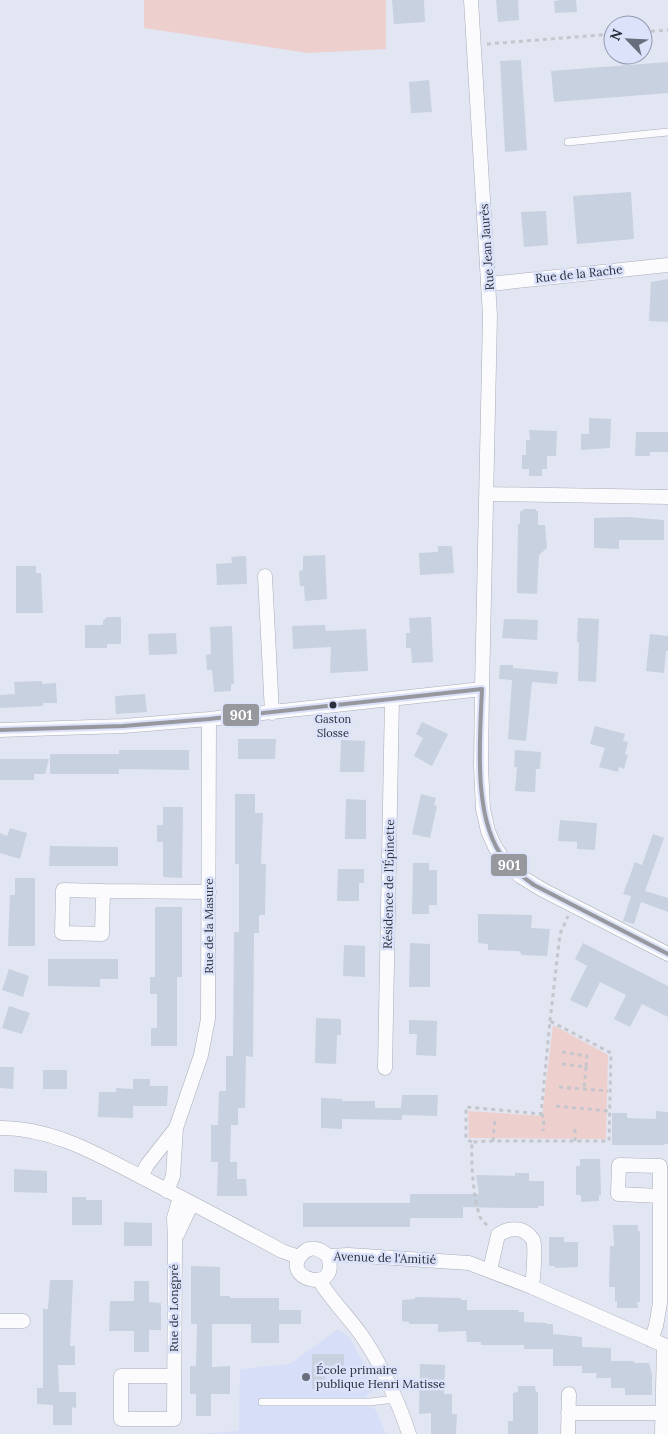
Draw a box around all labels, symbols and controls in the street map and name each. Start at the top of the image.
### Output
north arrow [603,15,653,65]
text: N [606,26,627,43]
street label: Rue Jean Jaurès [476,203,497,291]
street label: Rue de la Rache [535,261,624,286]
marker: Gaston Slosse [328,700,338,710]
line badge: 901 [222,703,260,727]
text: 901 [230,706,253,724]
place label: Gaston Slosse [315,712,352,740]
street label: Résidence de l’Épinette [380,818,397,949]
line badge: 901 [490,853,528,877]
text: 901 [498,856,521,874]
street label: Rue de la Masure [201,878,216,974]
street label: Avenue de l'Amitié [333,1248,437,1267]
street label: Rue de Longpré [166,1264,181,1352]
place label: École primaire publique Henri Matisse [316,1362,446,1391]
marker: École primaire publique Henri Matisse [300,1371,312,1383]

